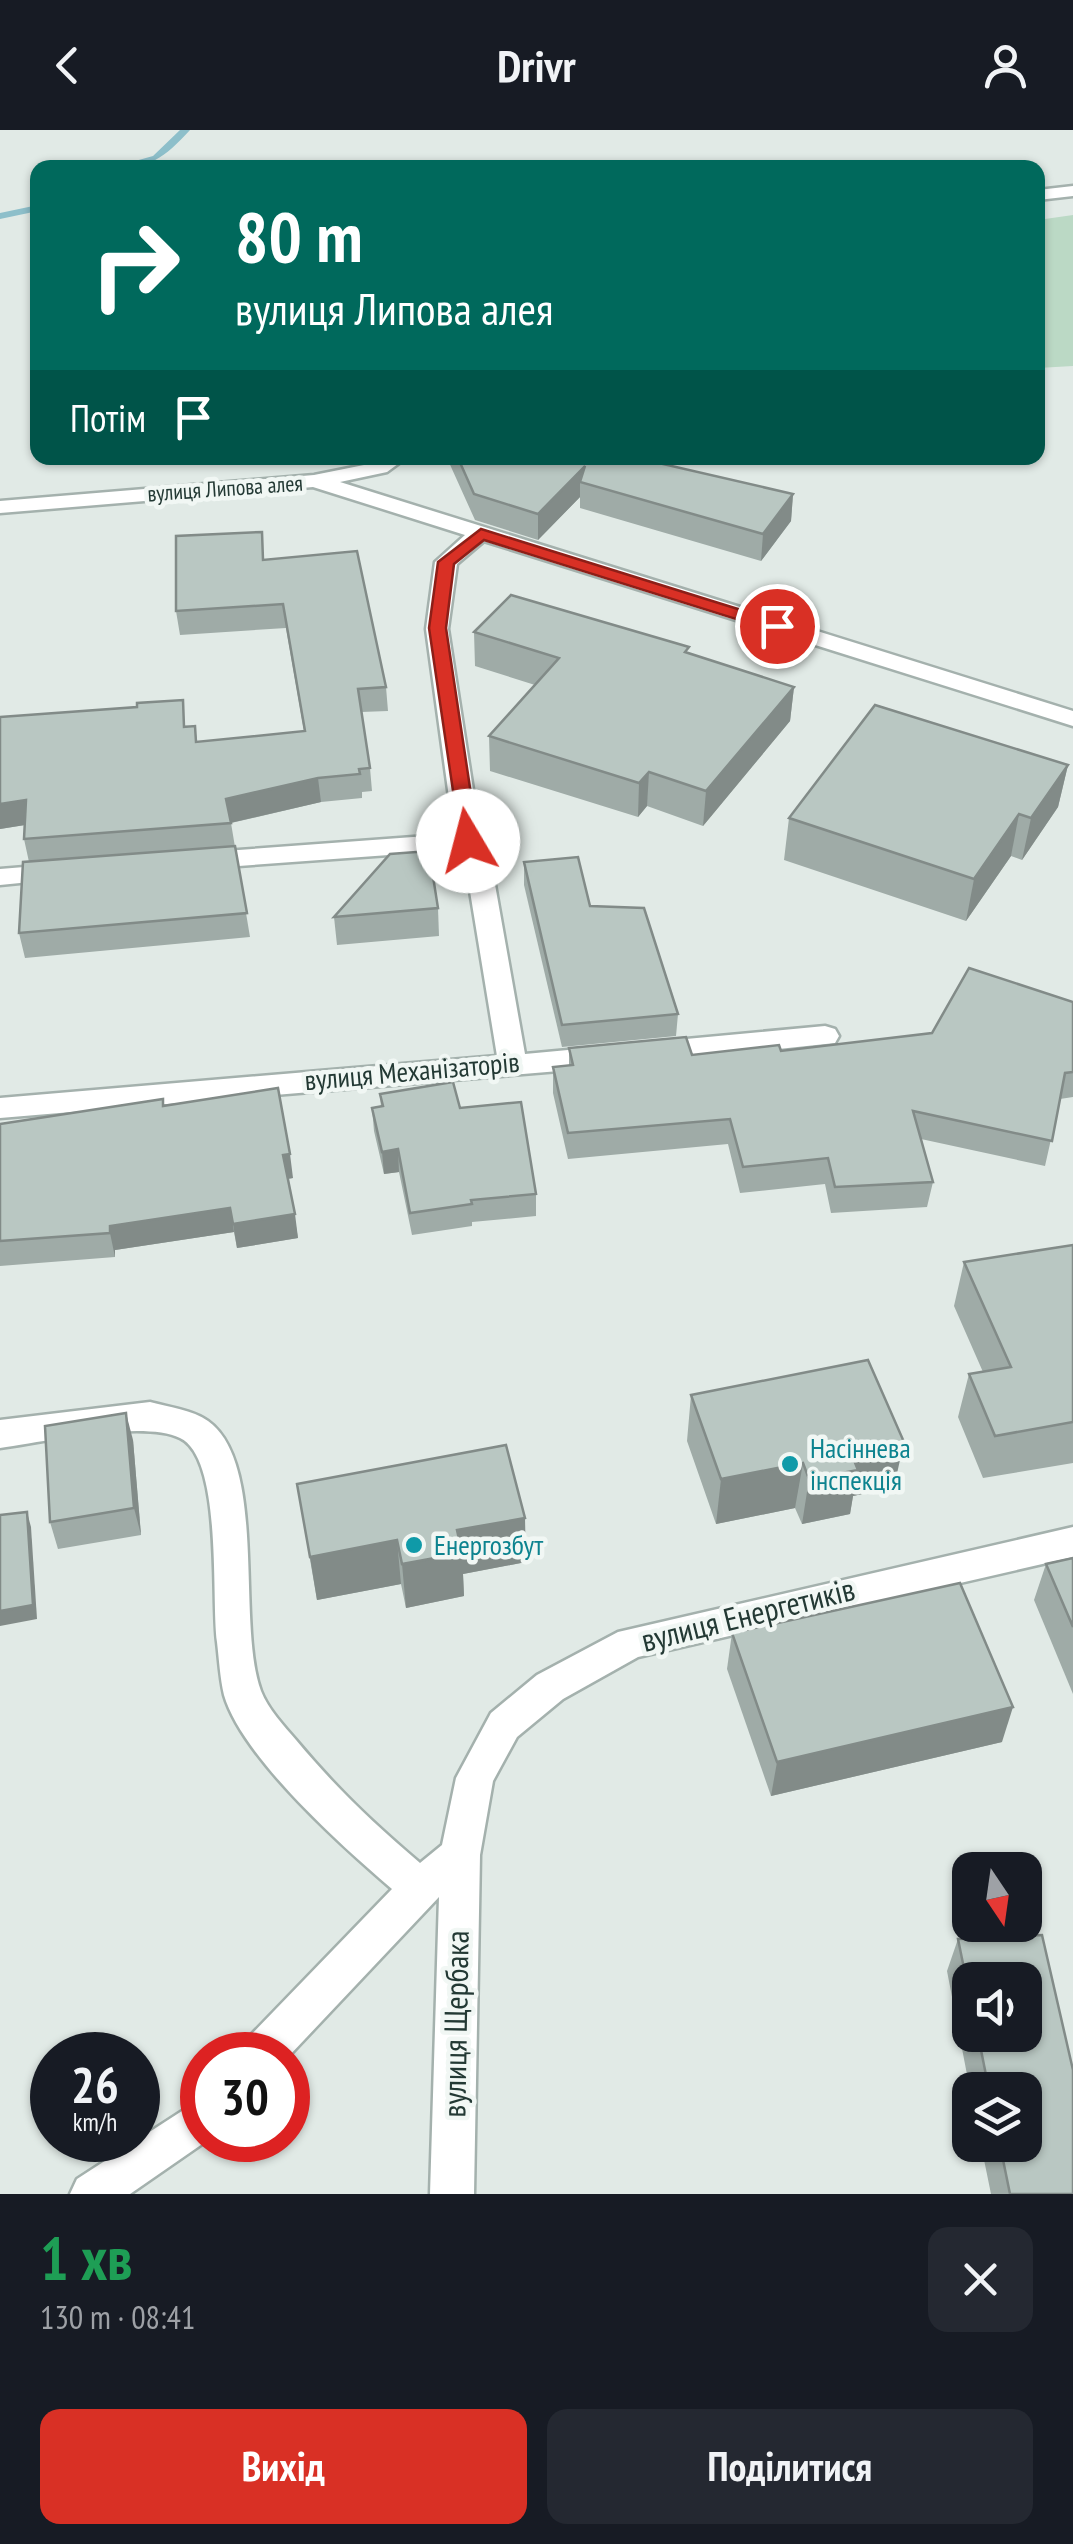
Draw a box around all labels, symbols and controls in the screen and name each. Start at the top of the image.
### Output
text: Drivr [497,36,576,94]
icon: back [40,38,95,93]
icon: person [978,38,1033,93]
text: 80 m [235,191,363,281]
icon: right [70,200,200,330]
text: вулиця Липова алея [235,279,554,337]
icon: arrive [166,390,221,445]
text: Потім [70,393,146,442]
street label: вулиця Липова алея [146,469,304,507]
pin [735,584,820,669]
icon: arrive [750,599,805,654]
position arrow [416,789,520,893]
street label: вулиця Механізаторів [303,1043,521,1098]
place label: Насіннева інспекція [810,1429,911,1498]
marker: Насіннева інспекція [779,1453,801,1475]
place label: Енергозбут [434,1526,543,1563]
marker: Енергозбут [403,1534,425,1556]
street label: вулиця Енергетиків [637,1567,859,1661]
north arrow [952,1852,1042,1942]
map controls [952,1852,1042,2162]
street label: вулиця Щербака [432,1930,478,2118]
button: sound [952,1962,1042,2052]
speed limit sign: 30 [180,2032,310,2162]
text: 26 [71,2052,119,2117]
button: layers [952,2072,1042,2162]
text: km/h [73,2106,117,2138]
text: 1 хв [40,2219,132,2297]
button: close [928,2227,1033,2332]
text: 130 m · 08:41 [40,2296,195,2338]
button: Вихід [40,2409,527,2524]
button: Поділитися [547,2409,1033,2524]

